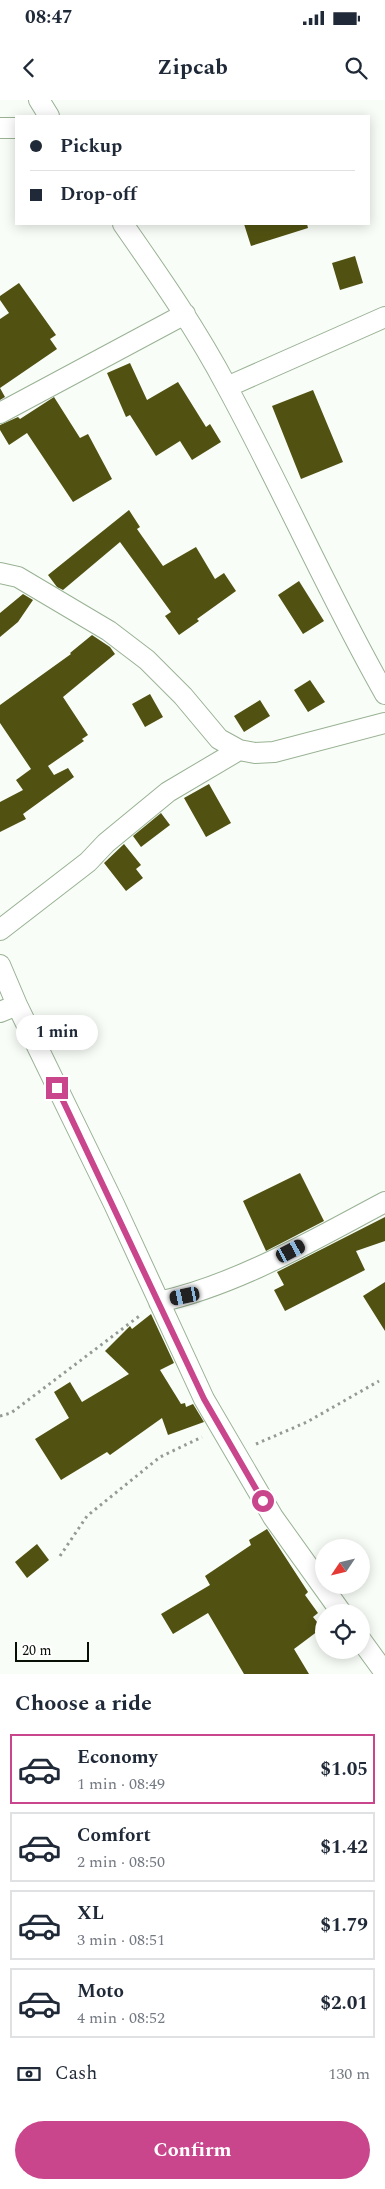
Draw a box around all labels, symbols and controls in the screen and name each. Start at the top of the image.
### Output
text: 08:47 [25,3,73,32]
text: Zipcab [157,51,228,84]
icon: back [15,54,43,82]
icon: search [342,54,370,82]
text: Pickup [60,132,122,161]
text: Drop-off [60,180,137,209]
callout: 1 min [16,1016,98,1050]
text: 1 min [36,1020,78,1044]
route end [46,1077,68,1099]
car [274,1237,307,1265]
car [168,1286,201,1306]
route start [252,1490,274,1512]
north arrow [315,1539,370,1594]
map controls [315,1539,370,1659]
button: locate [315,1604,370,1659]
scale bar [15,1639,89,1662]
text: 20 m [22,1640,52,1661]
text: Choose a ride [15,1687,152,1720]
text: Economy [77,1743,158,1772]
icon: car [17,1747,62,1792]
text: $1.05 [320,1755,368,1784]
text: 1 min · 08:49 [77,1772,165,1796]
text: Comfort [77,1821,151,1850]
icon: car [17,1825,62,1870]
text: $1.42 [320,1833,368,1862]
text: 2 min · 08:50 [77,1850,165,1874]
text: XL [77,1899,104,1928]
icon: car [17,1903,62,1948]
text: $1.79 [320,1911,368,1940]
text: 3 min · 08:51 [77,1928,165,1952]
text: Moto [77,1977,124,2006]
icon: car [17,1981,62,2026]
text: $2.01 [320,1989,368,2018]
text: 4 min · 08:52 [77,2006,165,2030]
text: Cash [55,2059,97,2088]
icon: cash [15,2060,43,2088]
text: 130 m [328,2062,370,2086]
button: Confirm [15,2121,370,2179]

